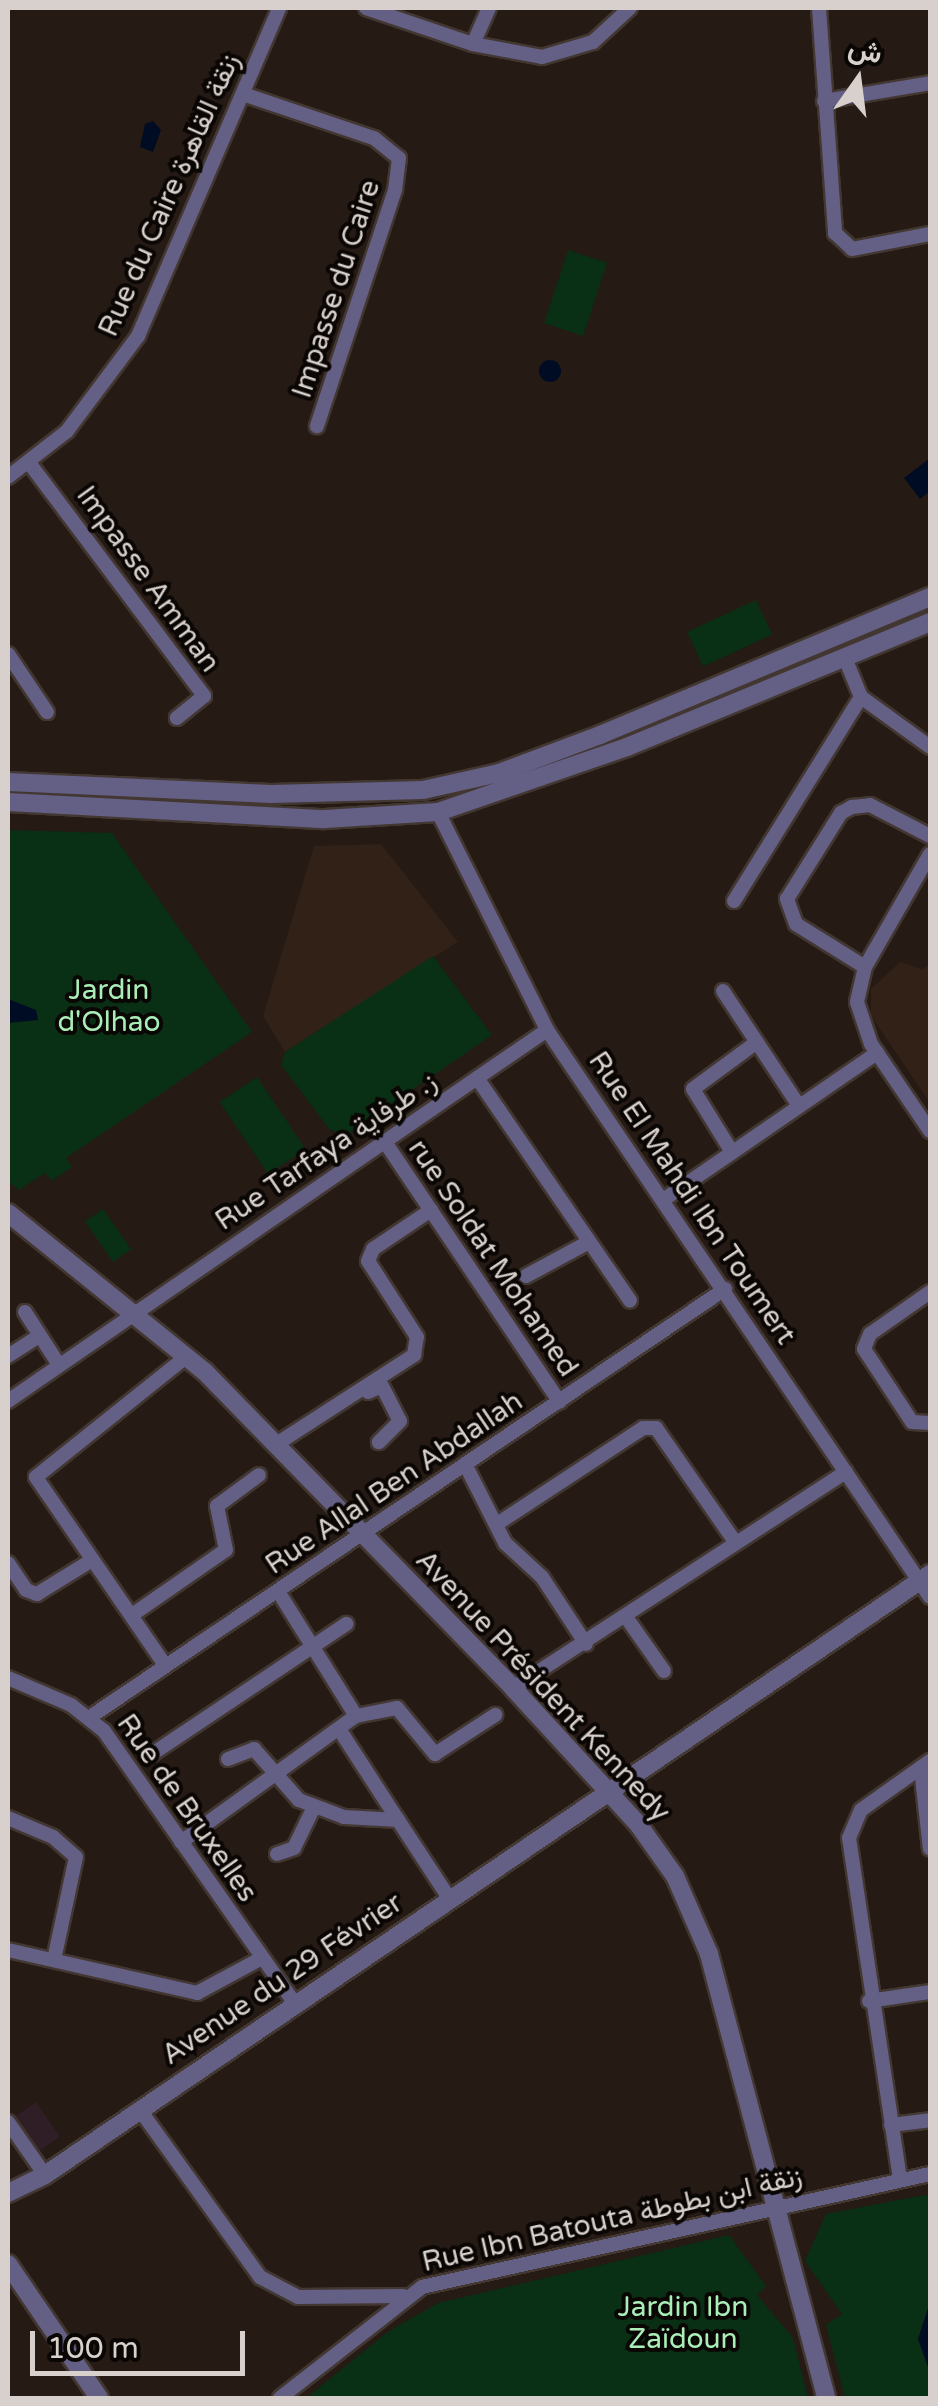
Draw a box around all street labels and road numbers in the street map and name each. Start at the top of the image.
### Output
street label: Rue du Caire زنقة القاهرة [91,48,247,342]
street label: Impasse du Caire [285,176,387,402]
street label: Impasse Amman [69,479,227,679]
street label: Rue El Mahdi Ibn Toumert [581,1045,803,1351]
street label: Rue Tarfaya ز. طرفاية [209,1064,443,1238]
street label: rue Soldat Mohamed [401,1133,585,1383]
street label: Rue Allal Ben Abdallah [259,1384,529,1582]
street label: Avenue Président Kennedy [409,1544,677,1828]
street label: Rue de Bruxelles [110,1708,264,1908]
street label: Avenue du 29 Février [155,1886,409,2072]
street label: Rue Ibn Batouta زنقة ابن بطوطة [419,2159,805,2279]

